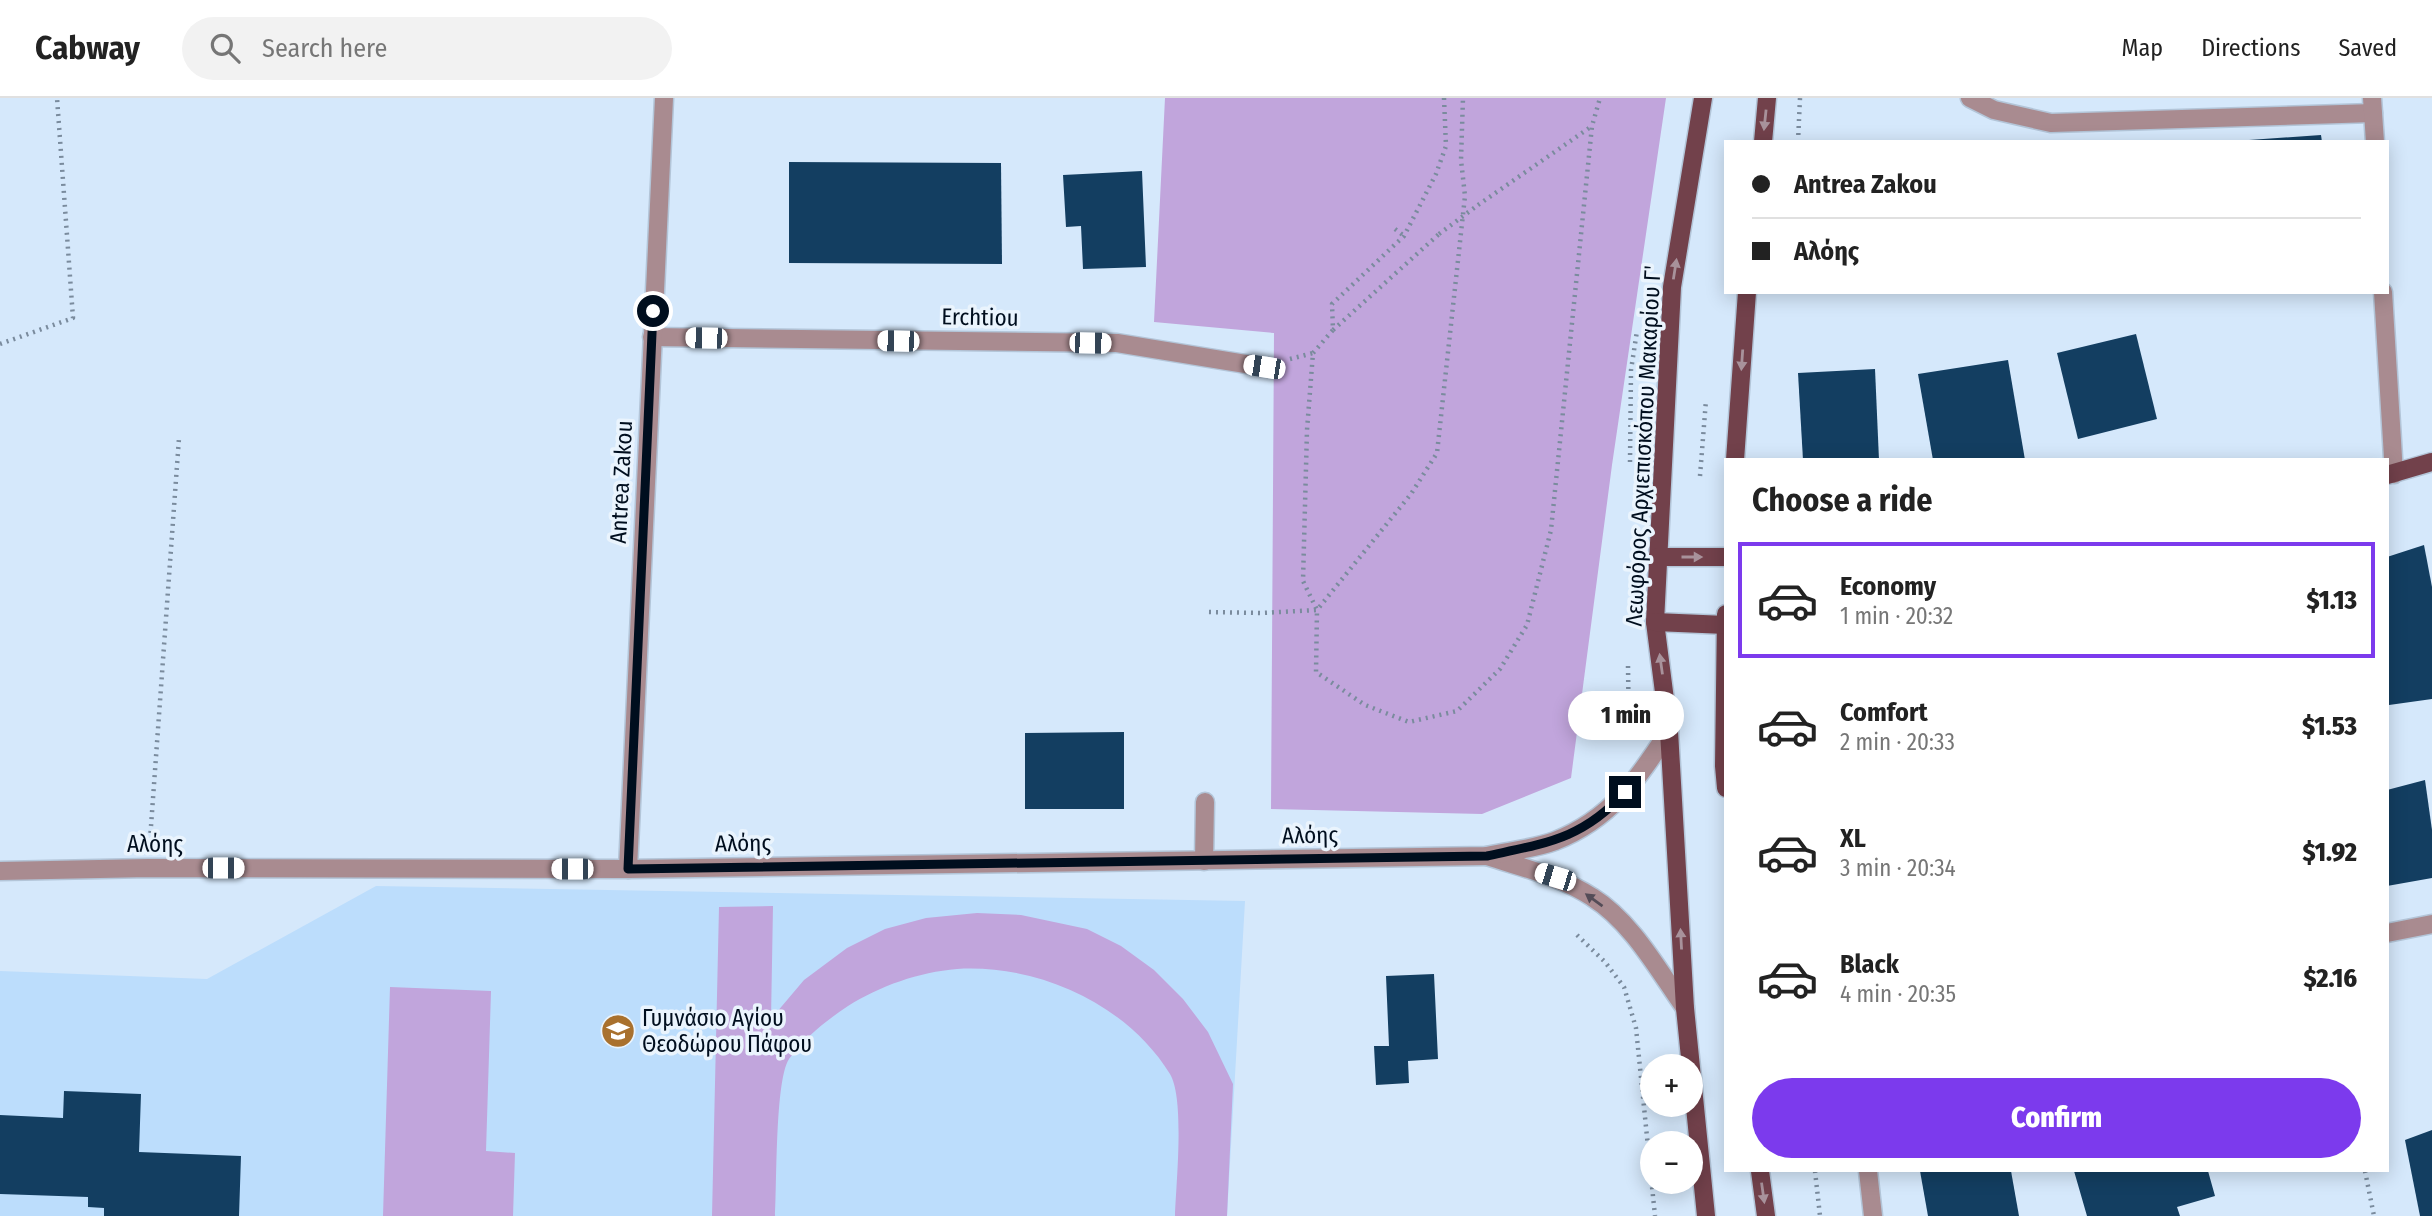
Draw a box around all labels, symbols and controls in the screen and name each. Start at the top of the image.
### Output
search box [182,17,672,80]
text: Cabway [35,28,140,68]
icon: search [206,29,244,67]
text: Search here [262,33,387,64]
text: Map [2122,34,2163,62]
text: Directions [2201,34,2300,62]
text: Saved [2338,34,2397,62]
one-way arrow [1759,109,1770,131]
text: Antrea Zakou [1794,169,1937,200]
text: Αλόης [1794,236,1859,267]
one-way arrow [1670,258,1681,280]
street label: Λεωφόρος Αρχιεπισκόπου Μακαρίου Γ' [1620,265,1666,627]
route start [637,295,669,327]
street label: Erchtiou [941,302,1019,332]
car [685,327,728,349]
car [877,330,920,352]
car [1069,332,1112,354]
one-way arrow [1736,350,1747,372]
car [1242,353,1287,381]
street label: Antrea Zakou [604,420,638,544]
text: Choose a ride [1752,481,1933,519]
one-way arrow [1681,551,1703,563]
icon: car [1756,569,1819,632]
text: Economy [1840,571,1936,602]
text: $1.13 [2306,585,2357,616]
text: 1 min · 20:32 [1840,602,1953,630]
one-way arrow [1655,653,1666,675]
callout: 1 min [1567,690,1683,740]
icon: car [1756,695,1819,758]
text: Comfort [1840,697,1928,728]
text: 1 min [1601,701,1651,729]
text: $1.53 [2302,711,2357,742]
text: 2 min · 20:33 [1840,728,1955,756]
route end [1609,776,1641,808]
street label: Αλόης [1282,821,1339,849]
icon: car [1756,821,1819,884]
text: XL [1840,823,1866,854]
street label: Αλόης [715,829,772,857]
street label: Αλόης [127,830,183,858]
text: $1.92 [2303,837,2357,868]
text: 3 min · 20:34 [1840,854,1956,882]
car [203,858,245,879]
car [552,859,594,880]
car [1532,861,1579,893]
one-way arrow [1585,893,1603,907]
one-way arrow [1675,928,1686,950]
icon: car [1756,947,1819,1010]
text: Black [1840,949,1899,980]
text: $2.16 [2303,963,2357,994]
text: 4 min · 20:35 [1840,980,1956,1008]
place label: Γυμνάσιο Αγίου Θεοδώρου Πάφου [642,1004,812,1058]
school or university icon: Γυμνάσιο Αγίου Θεοδώρου Πάφου [599,1012,637,1050]
map controls [1640,1054,1703,1194]
button: + [1640,1054,1703,1117]
button: Confirm [1752,1078,2361,1158]
button: − [1640,1131,1703,1194]
one-way arrow [1758,1183,1769,1205]

